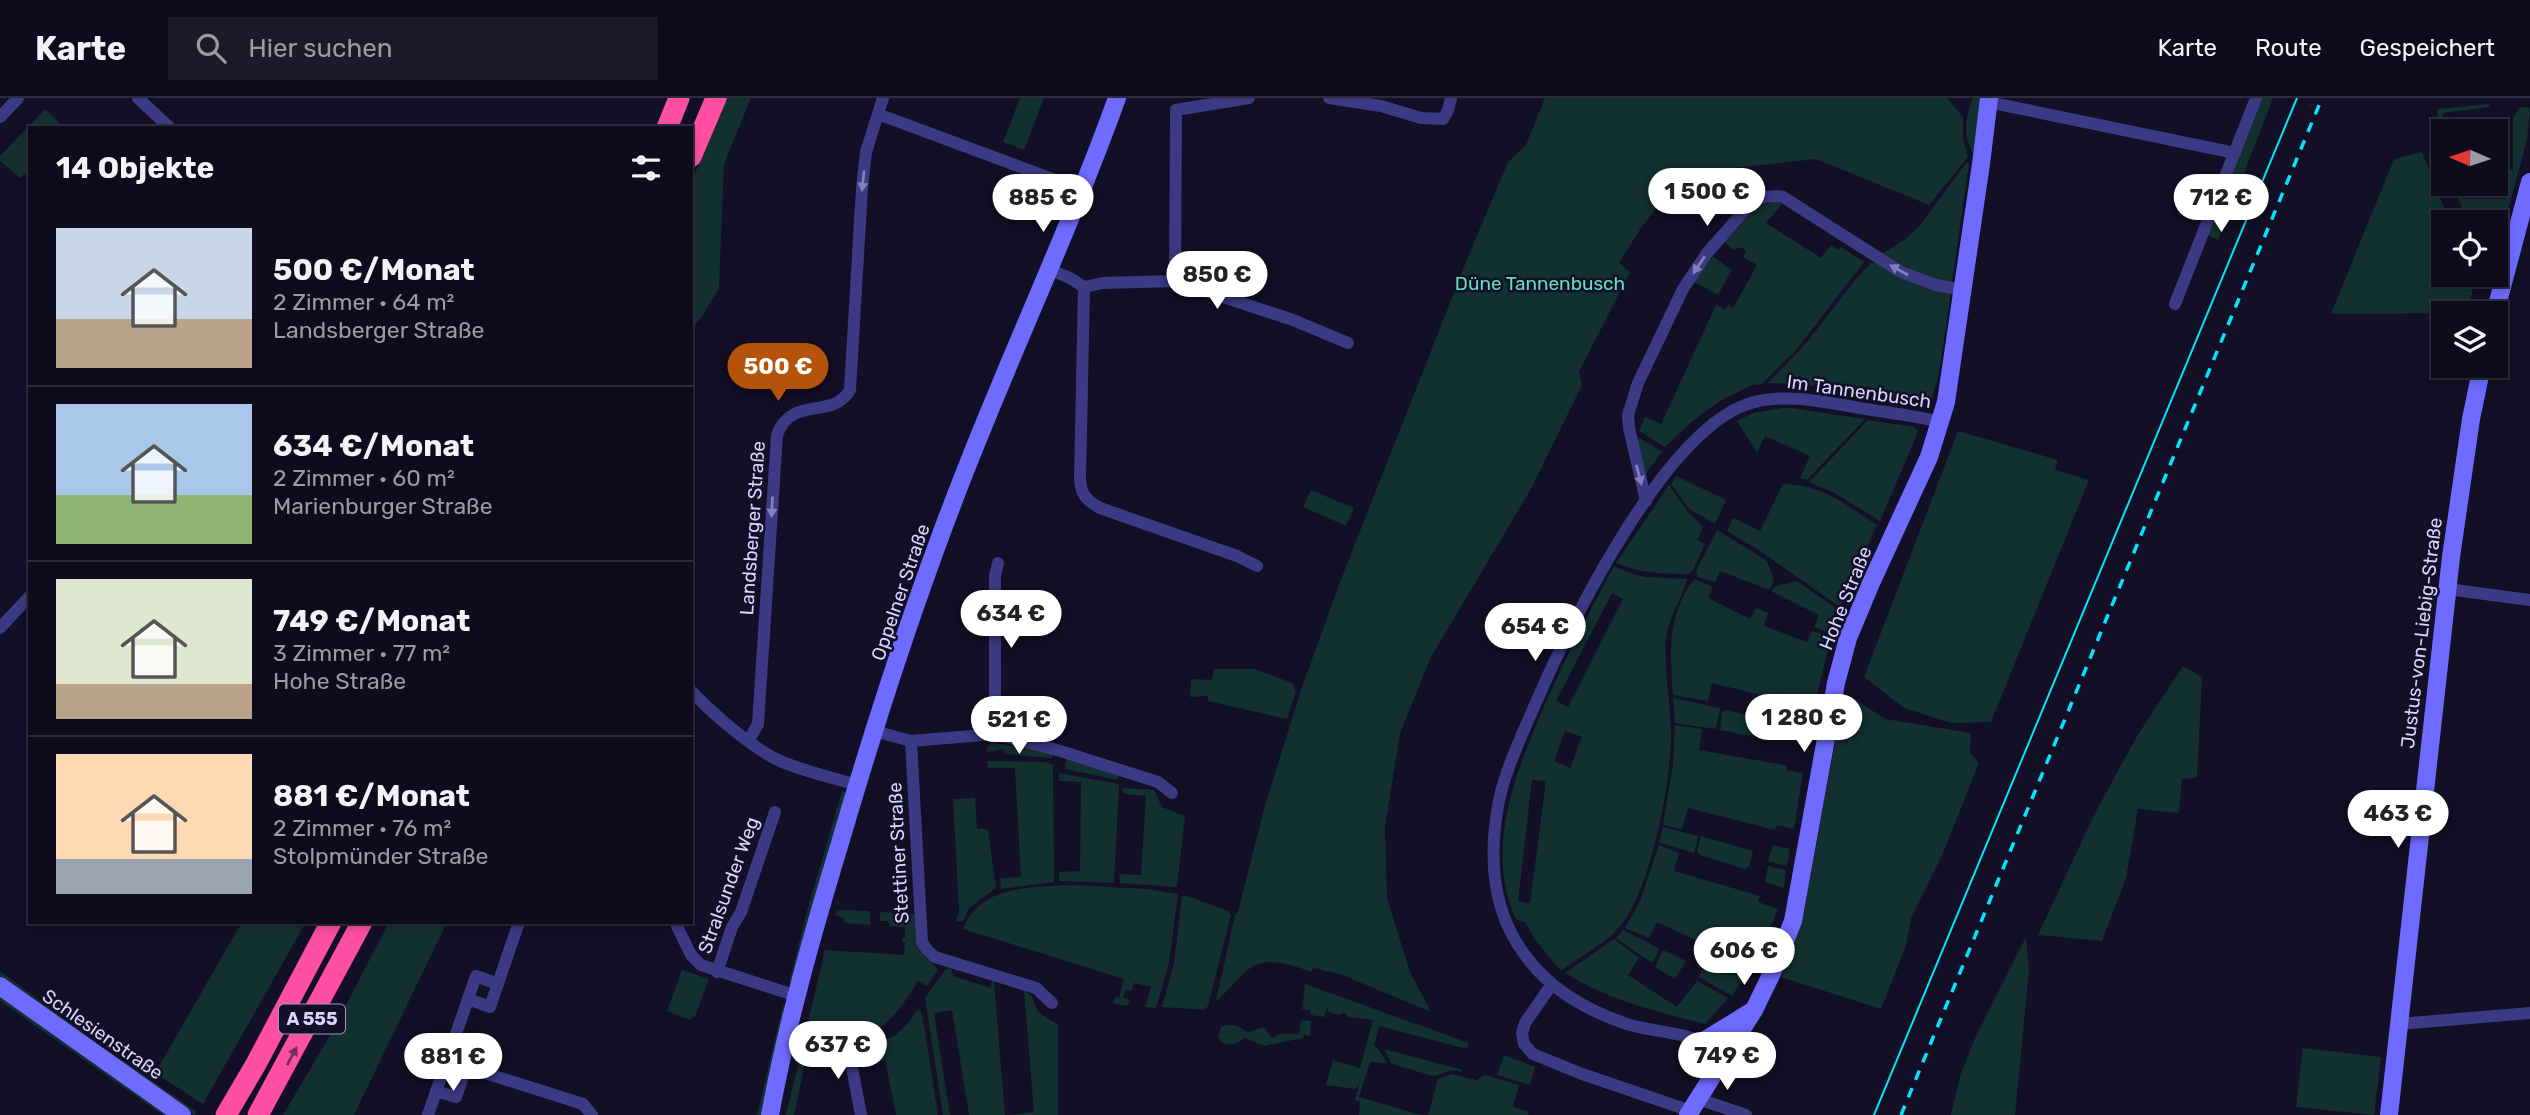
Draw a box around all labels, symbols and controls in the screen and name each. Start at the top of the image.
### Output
search box [168,17,658,80]
text: Karte [35,29,126,68]
icon: search [192,29,230,67]
text: Hier suchen [248,33,393,64]
text: Karte [2158,34,2217,62]
text: Route [2255,34,2322,62]
text: Gespeichert [2360,34,2495,62]
north arrow [2431,119,2508,196]
map controls [2431,119,2508,378]
icon: filters [627,149,665,187]
text: 14 Objekte [56,150,214,186]
pin: 1 500 € [1642,169,1772,228]
one-way arrow [857,170,868,192]
pin: 885 € [994,174,1092,234]
pin: 712 € [2172,174,2270,234]
text: 1 500 € [1664,177,1750,205]
text: 885 € [1009,183,1077,211]
text: 712 € [2190,183,2252,211]
button: locate [2431,210,2508,287]
text: 500 €/Monat [273,252,475,288]
pin: 850 € [1168,252,1266,311]
icon: home [112,256,196,340]
one-way arrow [1692,256,1706,274]
text: 850 € [1182,260,1252,288]
one-way arrow [1889,264,1908,276]
park label: Düne Tannenbusch [1455,272,1625,295]
text: 2 Zimmer · 64 m² [273,288,454,316]
button: layers [2431,301,2508,378]
text: Landsberger Straße [273,316,485,344]
pin: 500 € [729,344,827,403]
text: 500 € [743,352,813,380]
street label: Im Tannenbusch [1785,370,1933,413]
text: 634 €/Monat [273,428,474,464]
icon: home [112,432,196,516]
street label: Landsberger Straße [735,440,770,616]
text: 2 Zimmer · 60 m² [273,464,455,492]
one-way arrow [1634,464,1645,486]
text: Marienburger Straße [273,492,493,520]
one-way arrow [767,496,778,518]
street label: Justus-von-Liebig-Straße [2396,516,2447,750]
street label: Oppelner Straße [866,521,935,664]
street label: Hohe Straße [1814,543,1877,653]
pin: 634 € [962,590,1060,650]
text: 634 € [977,599,1045,627]
text: 749 €/Monat [273,603,470,639]
pin: 654 € [1486,603,1584,663]
icon: home [112,607,196,691]
text: 654 € [1501,612,1569,640]
text: 3 Zimmer · 77 m² [273,639,450,667]
text: Hohe Straße [273,667,406,695]
pin: 1 280 € [1739,694,1869,754]
pin: 521 € [970,696,1068,756]
text: 1 280 € [1761,703,1847,731]
text: 521 € [987,705,1051,733]
text: 881 €/Monat [273,778,470,814]
icon: home [112,782,196,866]
street label: Stettiner Straße [883,782,914,924]
pin: 463 € [2349,790,2447,850]
text: 463 € [2364,799,2432,827]
text: 2 Zimmer · 76 m² [273,814,451,842]
street label: Stralsunder Weg [693,814,764,957]
text: Stolpmünder Straße [273,842,488,870]
pin: 606 € [1695,928,1793,987]
text: 606 € [1710,936,1778,964]
street label: Schlesienstraße [38,984,168,1085]
road number: A 555 [279,1004,345,1034]
pin: 637 € [789,1021,887,1081]
text: 637 € [805,1030,871,1058]
pin: 749 € [1678,1032,1776,1092]
pin: 881 € [404,1034,502,1093]
text: 749 € [1694,1041,1760,1069]
text: 881 € [420,1042,486,1070]
one-way arrow [286,1046,298,1065]

